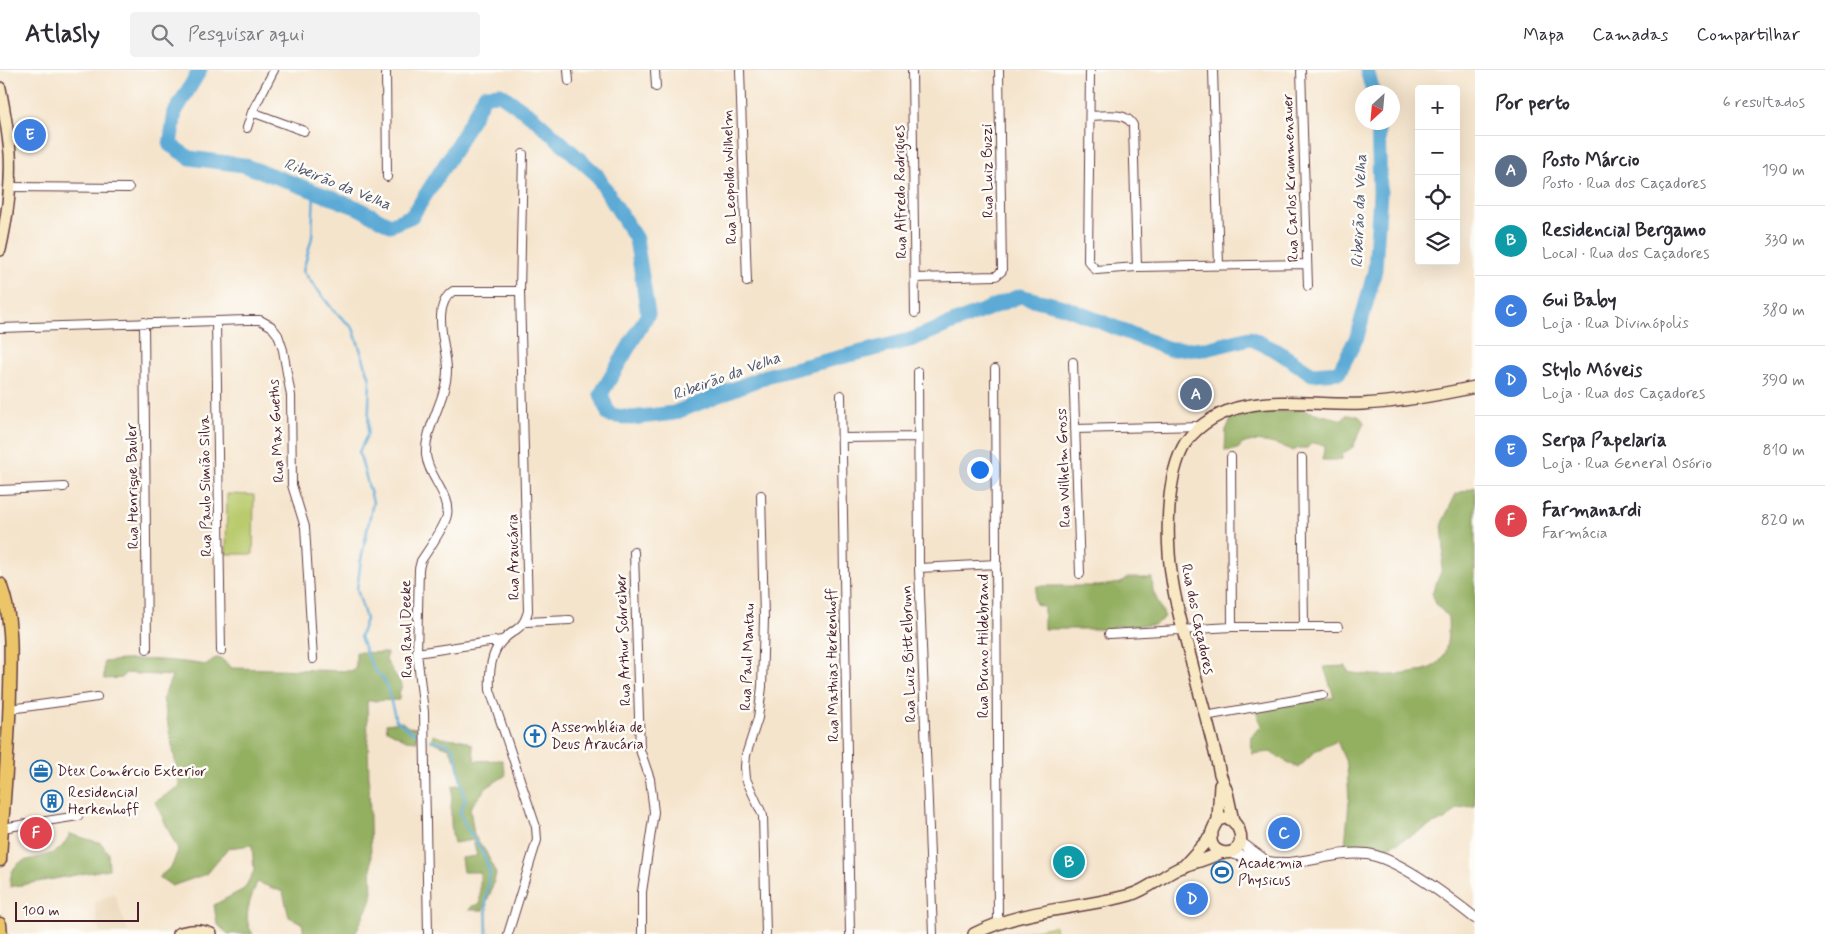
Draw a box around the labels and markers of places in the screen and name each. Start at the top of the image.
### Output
pin: E [14,116,46,154]
pin: A [1180,375,1212,413]
place label: Assembléia de Deus Araucária [551,718,644,755]
church icon: Assembléia de Deus Araucária [523,724,547,748]
office icon: Dtex Comércio Exterior [29,759,53,783]
place label: Dtex Comércio Exterior [57,762,207,782]
place label: Residencial Herkenhoff [68,783,139,820]
building icon: Residencial Herkenhoff [40,789,64,813]
pin: F [20,814,52,852]
pin: C [1268,814,1300,852]
pin: B [1053,843,1085,881]
place label: Academia Physicus [1238,854,1303,891]
sports icon: Academia Physicus [1210,860,1234,884]
pin: D [1176,880,1208,918]

